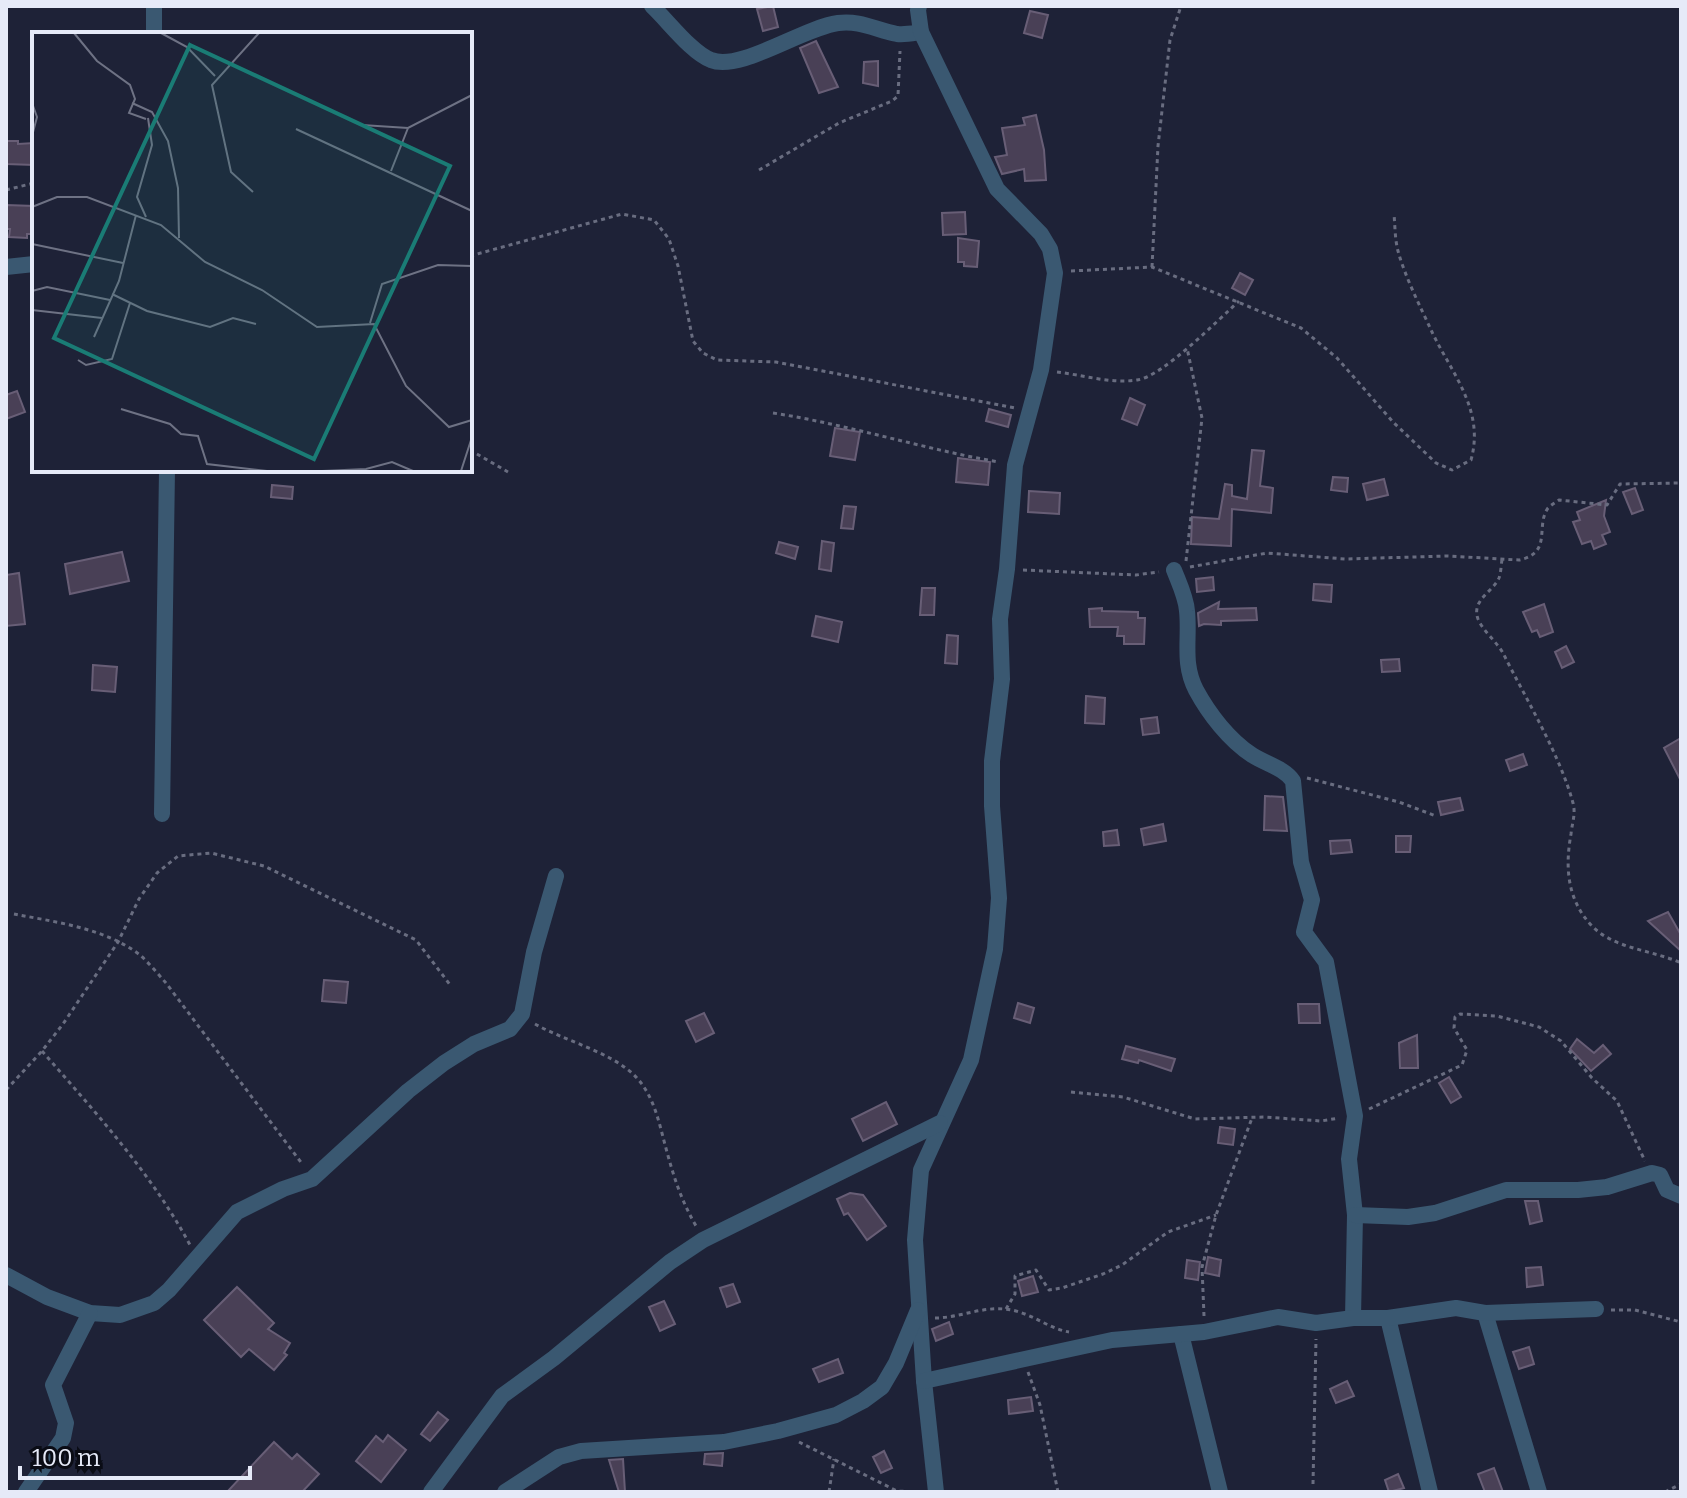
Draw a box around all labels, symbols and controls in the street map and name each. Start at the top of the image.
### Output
inset map [32,32,472,472]
scale bar [20,1430,250,1480]
text: 100 m [32,1444,100,1472]

